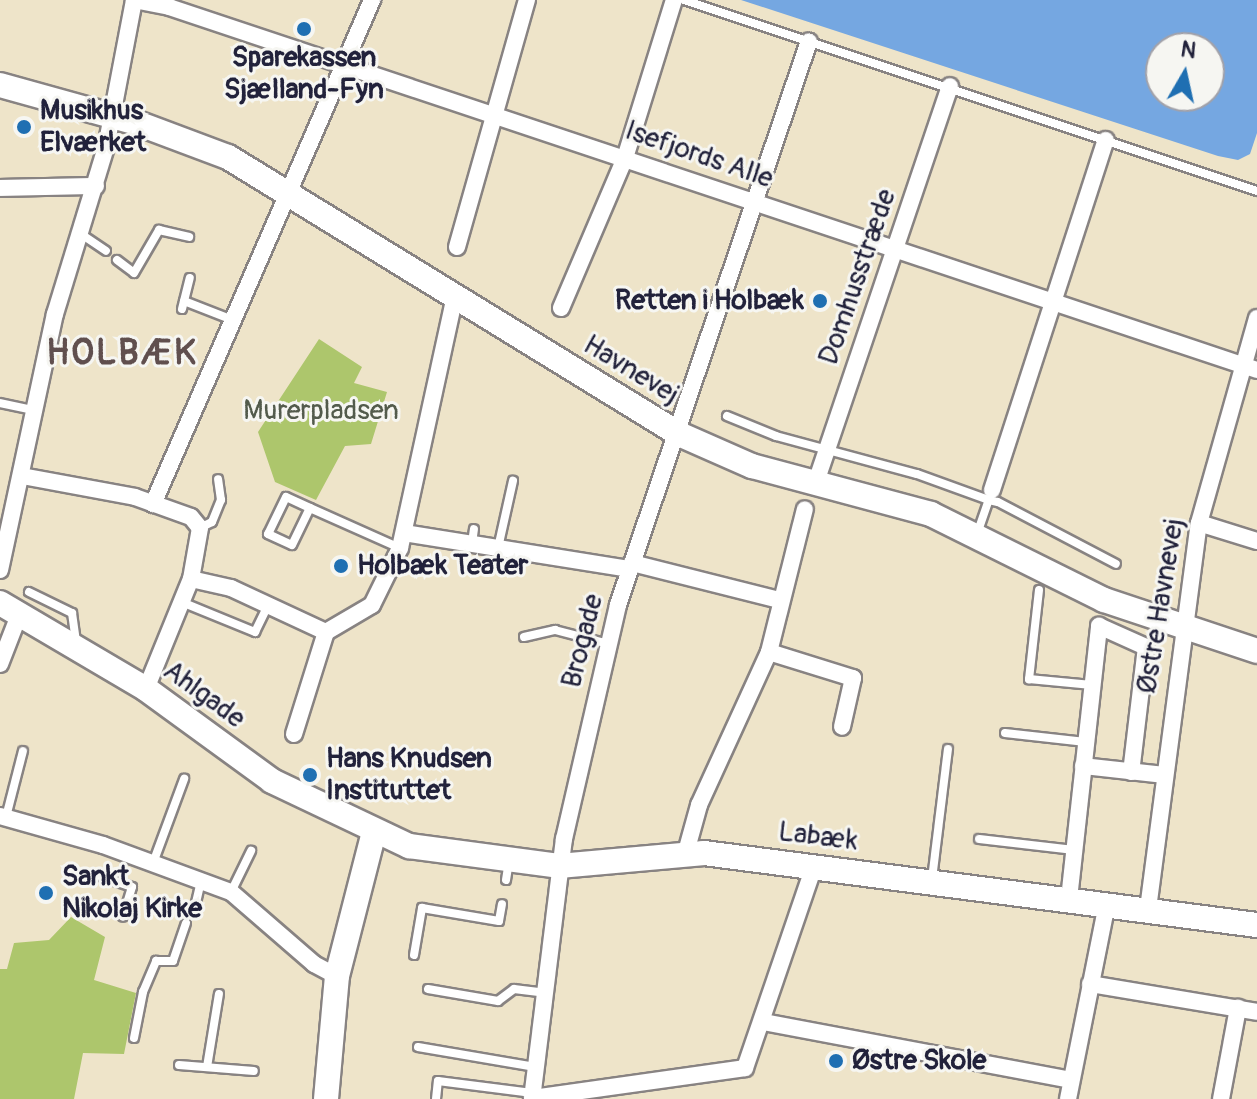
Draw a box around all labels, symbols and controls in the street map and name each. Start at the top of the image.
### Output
marker: Sparekassen Sjælland-Fyn [295,20,313,38]
north arrow [1145,32,1225,112]
text: N [1179,35,1198,65]
place label: Sparekassen Sjælland-Fyn [224,41,384,107]
place label: Musikhus Elværket [40,94,146,160]
street label: Isefjords Alle [621,114,777,196]
marker: Musikhus Elværket [15,118,33,136]
street label: Domhusstræde [812,185,904,369]
place label: Retten i Holbæk [615,284,804,318]
marker: Retten i Holbæk [811,292,829,310]
street label: Havnevej [577,328,685,412]
district label: HOLBÆK [46,331,198,375]
park label: Murerpladsen [243,394,399,428]
street label: Østre Havnevej [1131,516,1191,696]
place label: Holbæk Teater [357,549,528,583]
marker: Holbæk Teater [332,557,350,575]
street label: Brogade [555,591,611,691]
street label: Ahlgade [157,654,251,736]
place label: Hans Knudsen Instituttet [326,742,492,808]
marker: Hans Knudsen Instituttet [301,766,319,784]
street label: Labæk [776,815,860,859]
place label: Sankt Nikolaj Kirke [62,860,202,926]
marker: Sankt Nikolaj Kirke [37,884,55,902]
place label: Østre Skole [852,1044,986,1078]
marker: Østre Skole [827,1052,845,1070]

